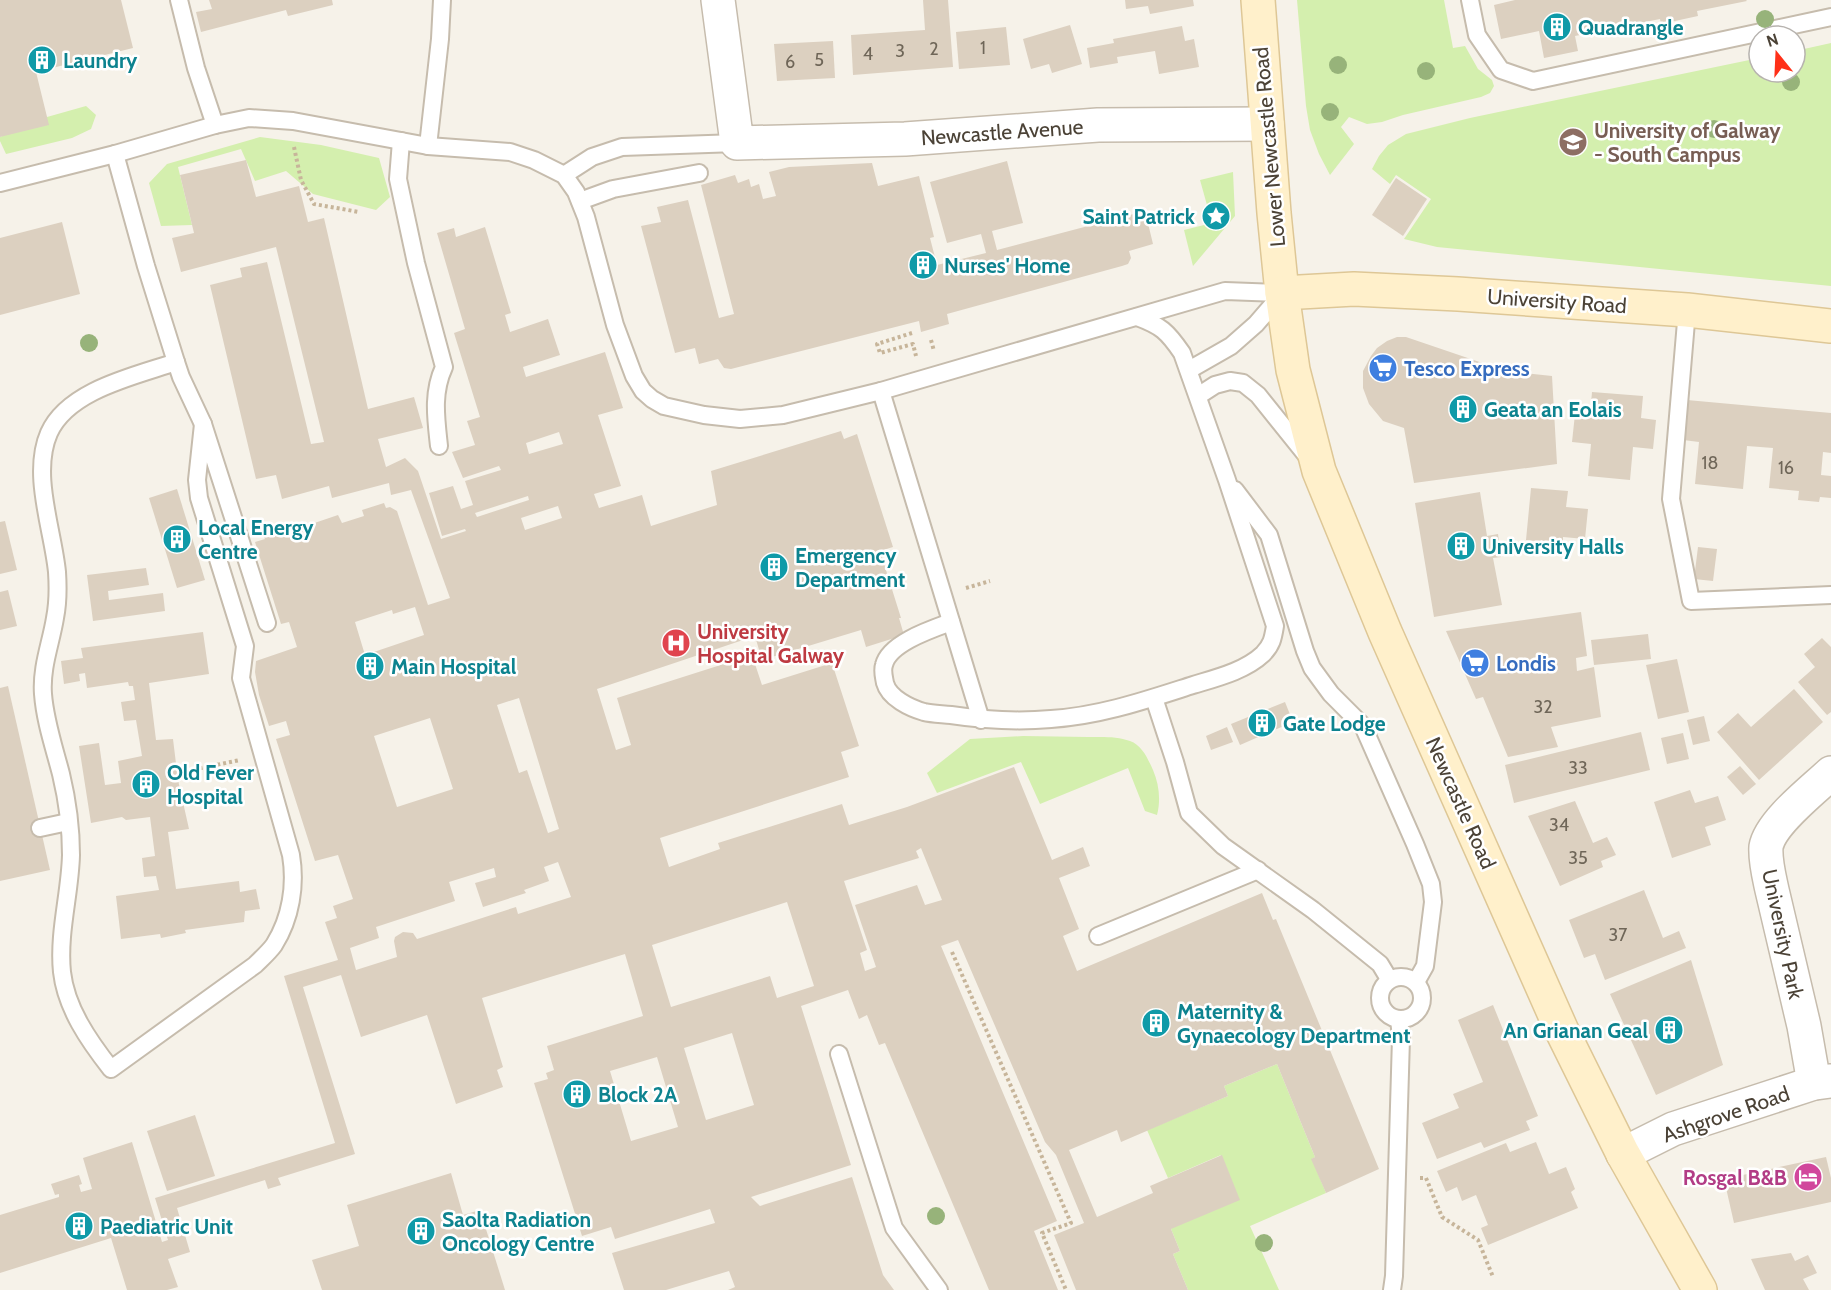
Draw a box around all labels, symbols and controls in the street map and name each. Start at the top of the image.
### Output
building icon: Quadrangle [1541,11,1573,43]
place label: Quadrangle [1578,15,1684,40]
north arrow [1747,24,1807,84]
text: N [1764,29,1781,51]
house number: 1 [980,37,986,59]
house number: 2 [929,38,939,60]
house number: 3 [895,40,905,62]
house number: 4 [863,43,873,65]
building icon: Laundry [26,44,58,76]
street label: Lower Newcastle Road [1248,46,1290,248]
place label: Laundry [63,48,138,73]
house number: 5 [814,49,824,71]
house number: 6 [785,51,795,73]
street label: Newcastle Avenue [920,114,1084,150]
place label: University of Galway - South Campus [1594,118,1781,167]
school or university icon: University of Galway - South Campus [1557,126,1589,158]
place icon: Saint Patrick [1200,200,1232,232]
place label: Saint Patrick [1082,204,1196,229]
building icon: Nurses' Home [907,249,939,281]
place label: Nurses' Home [944,253,1071,278]
street label: University Road [1486,284,1628,318]
supermarket icon: Tesco Express [1367,352,1399,384]
place label: Tesco Express [1404,356,1530,381]
building icon: Geata an Eolais [1447,393,1479,425]
place label: Geata an Eolais [1484,397,1622,422]
house number: 18 [1702,452,1718,474]
house number: 16 [1778,457,1794,479]
place label: Local Energy Centre [198,515,314,564]
building icon: Local Energy Centre [161,523,193,555]
building icon: University Halls [1445,530,1477,562]
place label: University Halls [1482,534,1624,559]
place label: Emergency Department [795,543,905,592]
building icon: Emergency Department [758,551,790,583]
place label: University Hospital Galway [697,619,845,668]
hospital icon: University Hospital Galway [660,627,692,659]
supermarket icon: Londis [1459,647,1491,679]
building icon: Main Hospital [354,650,386,682]
place label: Londis [1496,651,1556,676]
place label: Main Hospital [391,654,517,679]
house number: 32 [1533,696,1553,718]
building icon: Gate Lodge [1246,707,1278,739]
place label: Gate Lodge [1283,711,1386,736]
street label: Newcastle Road [1421,733,1501,873]
house number: 33 [1568,757,1588,779]
place label: Old Fever Hospital [167,760,254,809]
building icon: Old Fever Hospital [130,768,162,800]
house number: 34 [1549,814,1569,836]
house number: 35 [1568,847,1588,869]
street label: University Park [1757,867,1809,1002]
house number: 37 [1609,924,1627,946]
place label: Maternity & Gynaecology Department [1177,999,1410,1048]
building icon: Maternity & Gynaecology Department [1140,1007,1172,1039]
building icon: An Grianan Geal [1653,1014,1685,1046]
place label: An Grianan Geal [1503,1018,1648,1043]
building icon: Block 2A [561,1078,593,1110]
street label: Ashgrove Road [1659,1081,1793,1147]
place label: Block 2A [598,1082,678,1107]
hotel icon: Rosgal B&B [1792,1161,1824,1193]
place label: Rosgal B&B [1683,1165,1787,1190]
place label: Saolta Radiation Oncology Centre [442,1207,595,1256]
building icon: Paediatric Unit [63,1210,95,1242]
place label: Paediatric Unit [100,1214,233,1239]
building icon: Saolta Radiation Oncology Centre [405,1215,437,1247]

